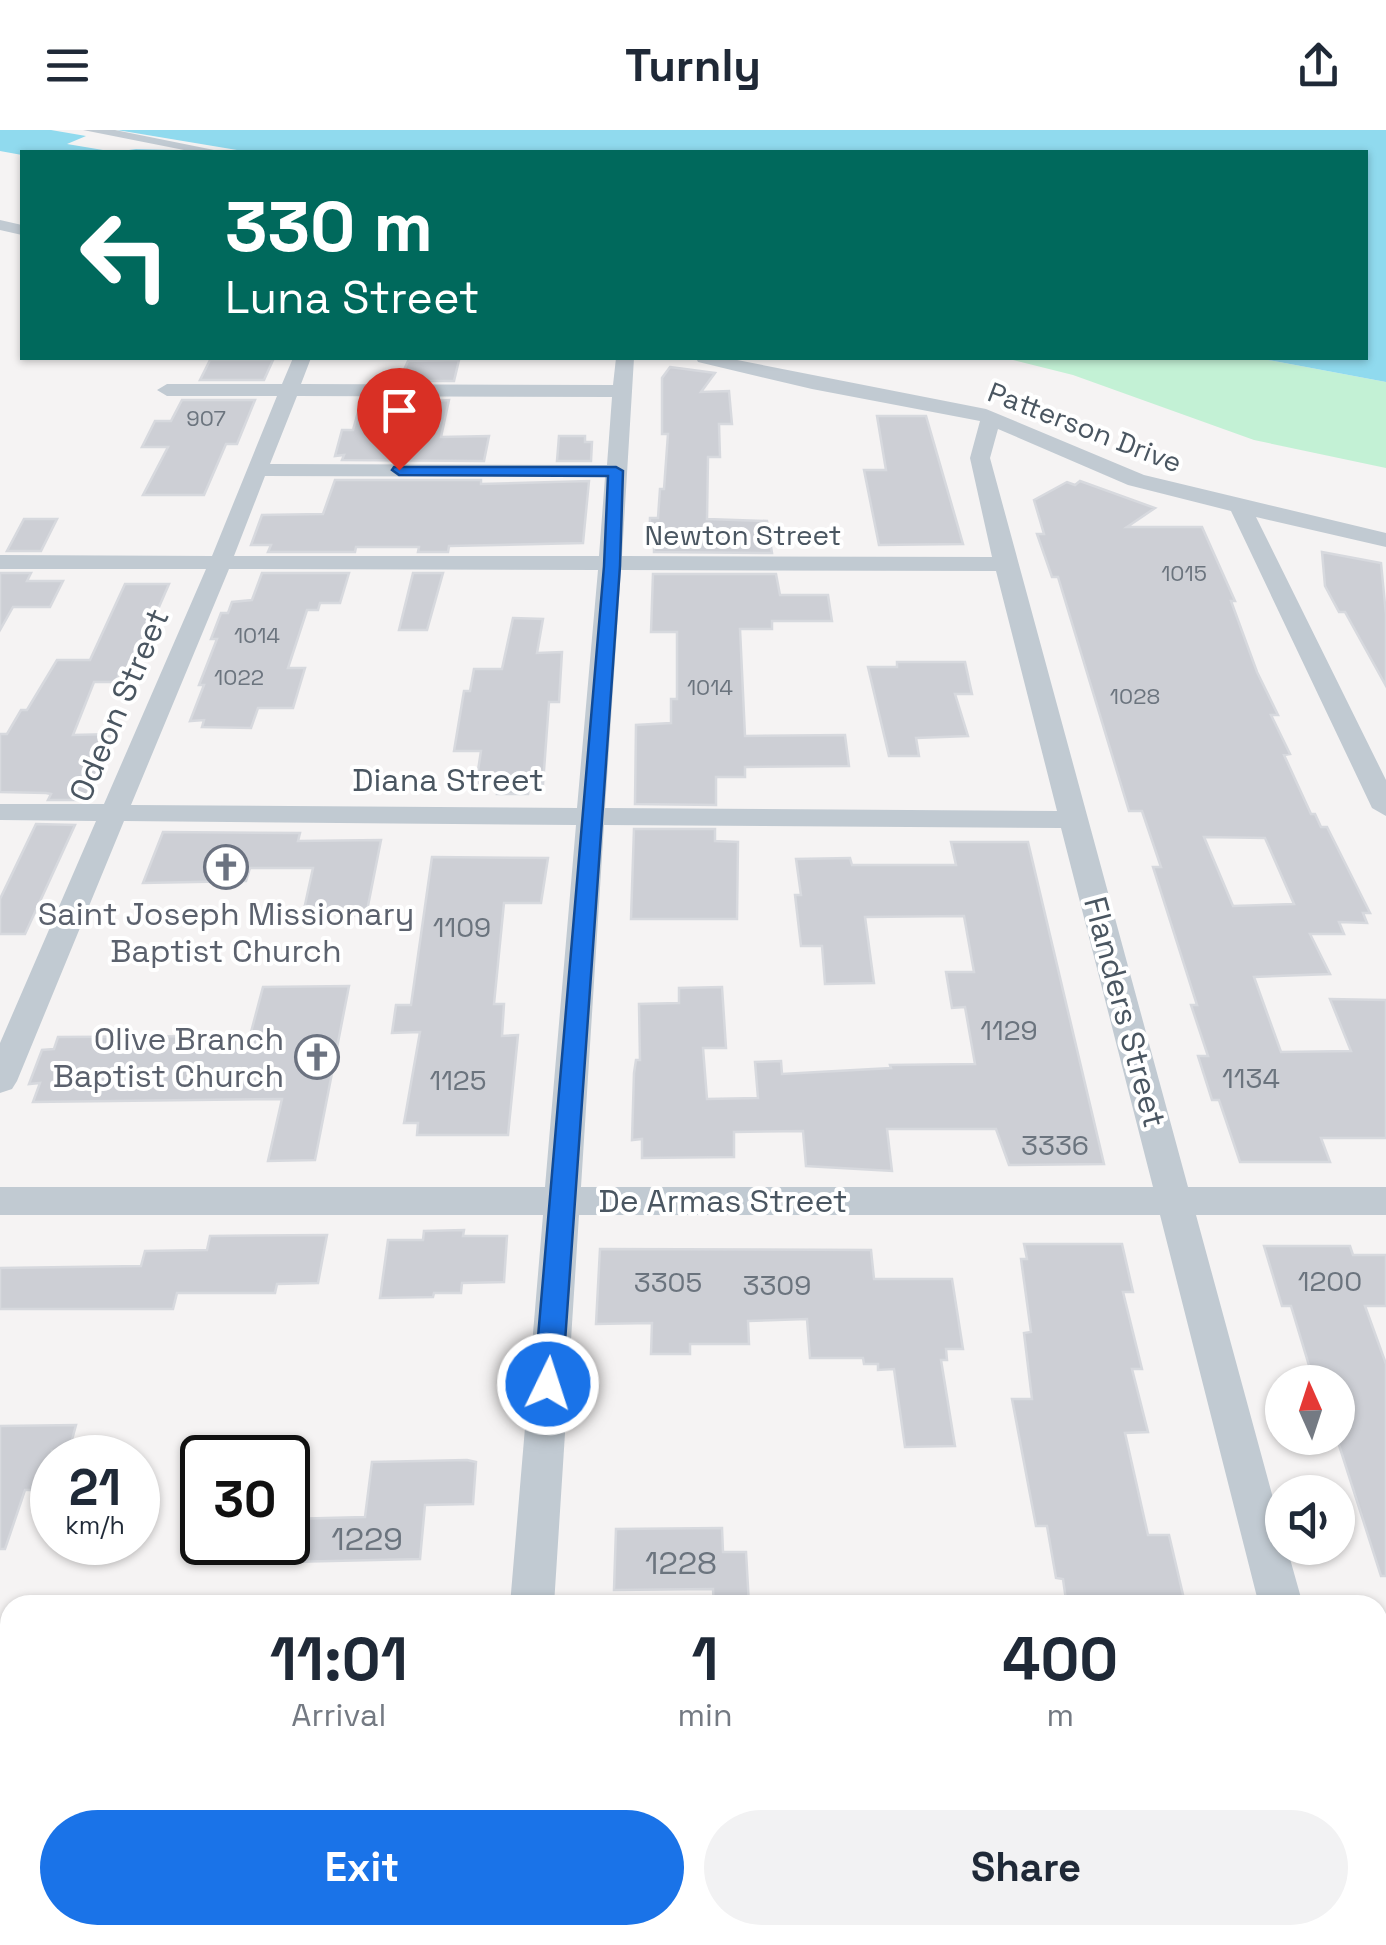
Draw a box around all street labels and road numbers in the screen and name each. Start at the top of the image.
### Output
street label: Patterson Drive [983,373,1187,481]
street label: Newton Street [645,517,841,553]
street label: Odeon Street [60,602,178,808]
street label: Diana Street [352,760,544,800]
street label: Flanders Street [1075,892,1175,1132]
street label: De Armas Street [599,1181,847,1221]

